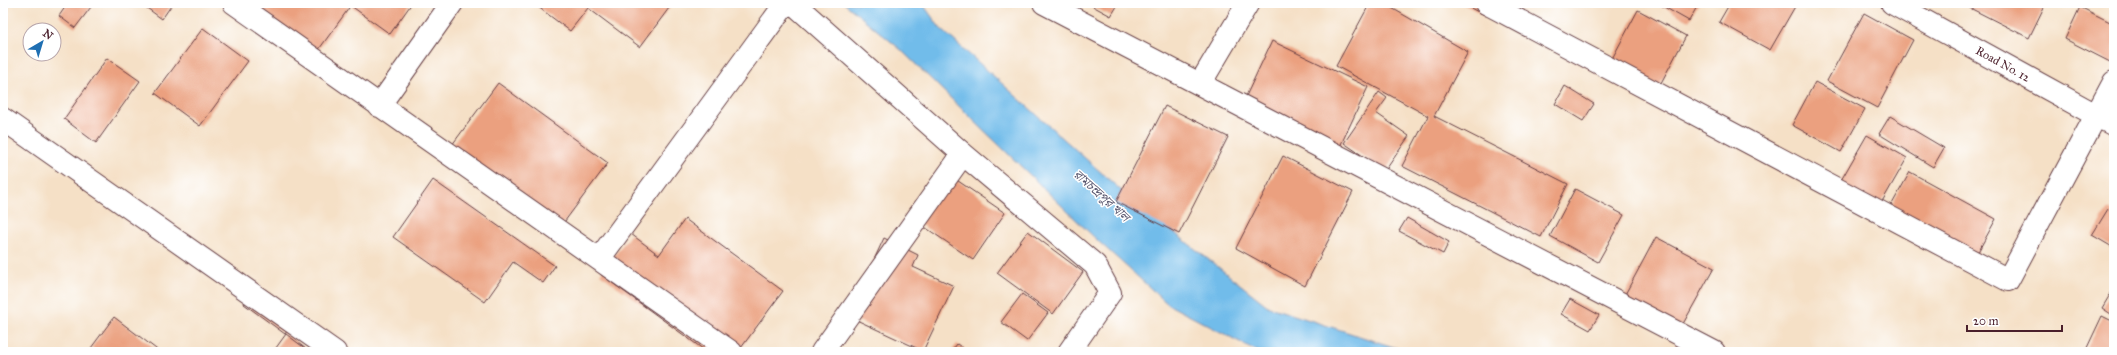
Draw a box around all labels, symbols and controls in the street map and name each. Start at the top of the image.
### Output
north arrow [22,22,62,62]
text: N [40,27,56,43]
street label: Road No. 12 [1973,43,2033,85]
water label: রামচন্দ্রপুর খাল [1070,166,1135,227]
scale bar [1967,307,2062,333]
text: 20 m [1973,314,1999,328]

